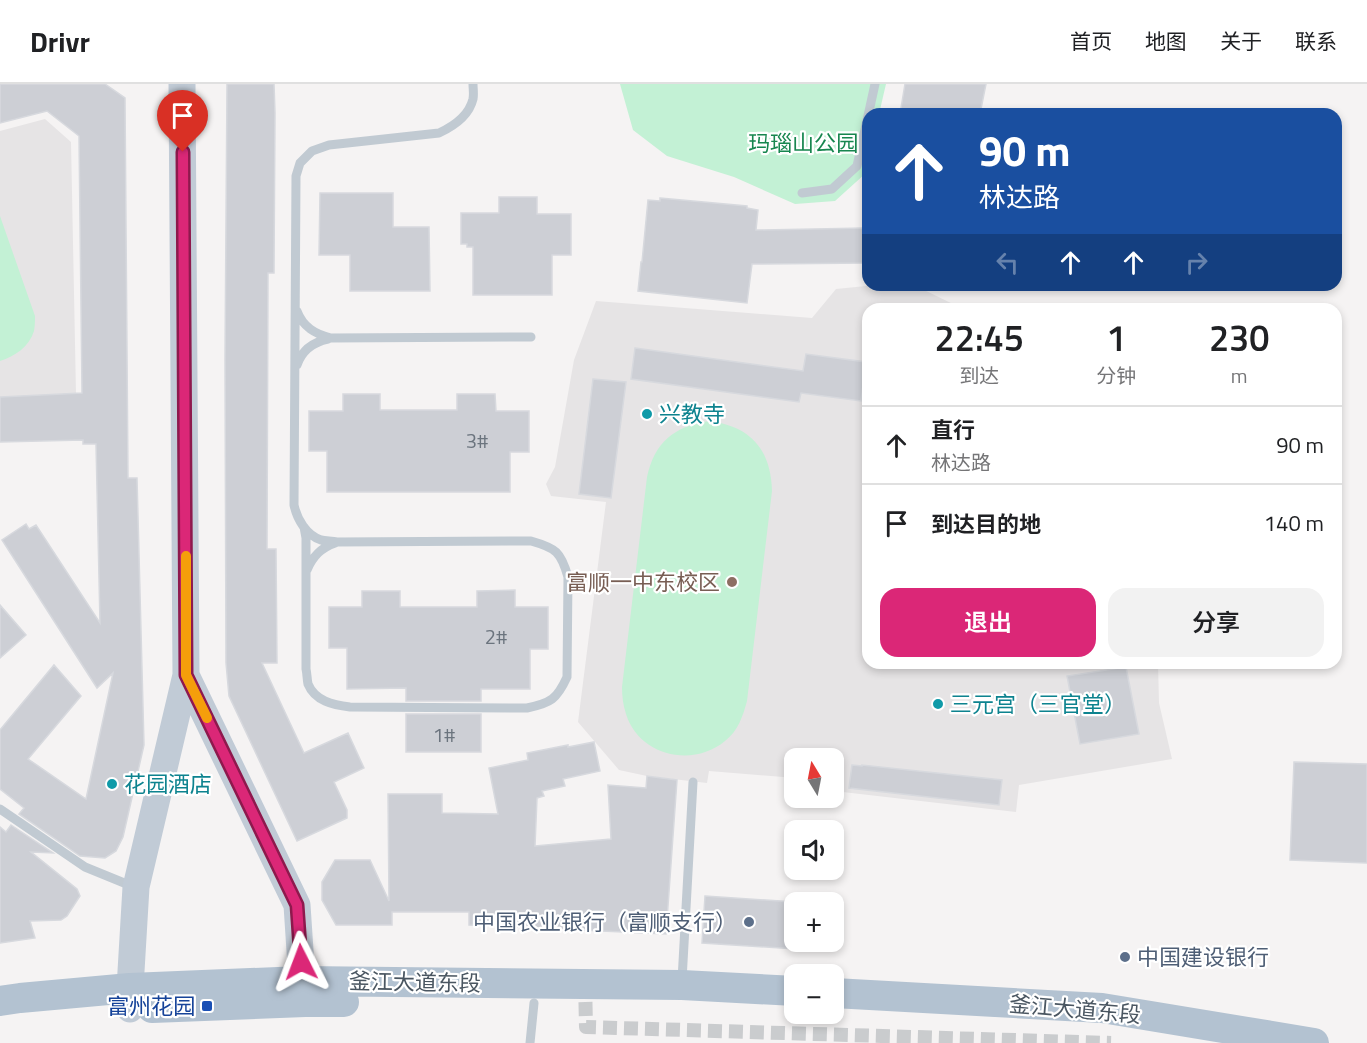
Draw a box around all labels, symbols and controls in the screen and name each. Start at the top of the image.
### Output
text: Drivr [30,20,90,63]
text: 首页 [1070,25,1112,57]
text: 地图 [1145,25,1187,57]
text: 关于 [1220,25,1262,57]
text: 联系 [1295,25,1337,57]
pin [157,90,208,152]
icon: arrive [166,99,199,132]
text: 90 m [979,118,1071,182]
park label: 玛瑙山公园 [748,126,858,160]
icon: ahead [880,132,958,210]
text: 林达路 [979,176,1060,217]
icon: left [991,246,1024,279]
icon: ahead [1054,246,1087,279]
icon: ahead [1117,246,1150,279]
icon: right [1180,246,1213,279]
text: 22:45 [935,310,1024,365]
text: 1 [1106,310,1126,365]
text: 230 [1209,310,1269,365]
text: 到达 [959,360,999,391]
text: 分钟 [1096,360,1136,391]
text: m [1231,360,1248,391]
place label: 兴教寺 [659,397,725,431]
marker: 兴教寺 [640,407,654,421]
text: 直行 [931,413,975,447]
house number: 3# [466,425,488,456]
text: 90 m [1276,428,1324,462]
icon: ahead [880,429,913,462]
text: 林达路 [931,447,991,478]
text: 140 m [1264,506,1324,540]
icon: arrive [880,507,913,540]
text: 到达目的地 [931,507,1041,541]
place label: 富顺一中东校区 [566,565,720,599]
marker: 富顺一中东校区 [725,575,739,589]
button: 退出 [880,588,1096,657]
button: 分享 [1108,588,1324,657]
house number: 2# [485,621,507,652]
place label: 三元宫（三官堂） [950,687,1126,721]
marker: 三元宫（三官堂） [931,697,945,711]
house number: 1# [433,719,455,750]
north arrow [784,748,844,808]
map controls [784,748,844,1024]
place label: 花园酒店 [124,767,212,801]
marker: 花园酒店 [105,777,119,791]
button: sound [784,820,844,880]
button: + [784,892,844,952]
place label: 中国农业银行（富顺支行） [473,905,737,939]
marker: 中国农业银行（富顺支行） [742,915,756,929]
position arrow [269,930,333,994]
place label: 中国建设银行 [1137,940,1269,974]
marker: 中国建设银行 [1118,950,1132,964]
street label: 釜江大道东段 [349,964,481,1000]
button: − [784,964,844,1024]
street label: 釜江大道东段 [1008,986,1142,1032]
place label: 富州花园 [107,989,195,1023]
marker: 富州花园 [200,999,214,1013]

